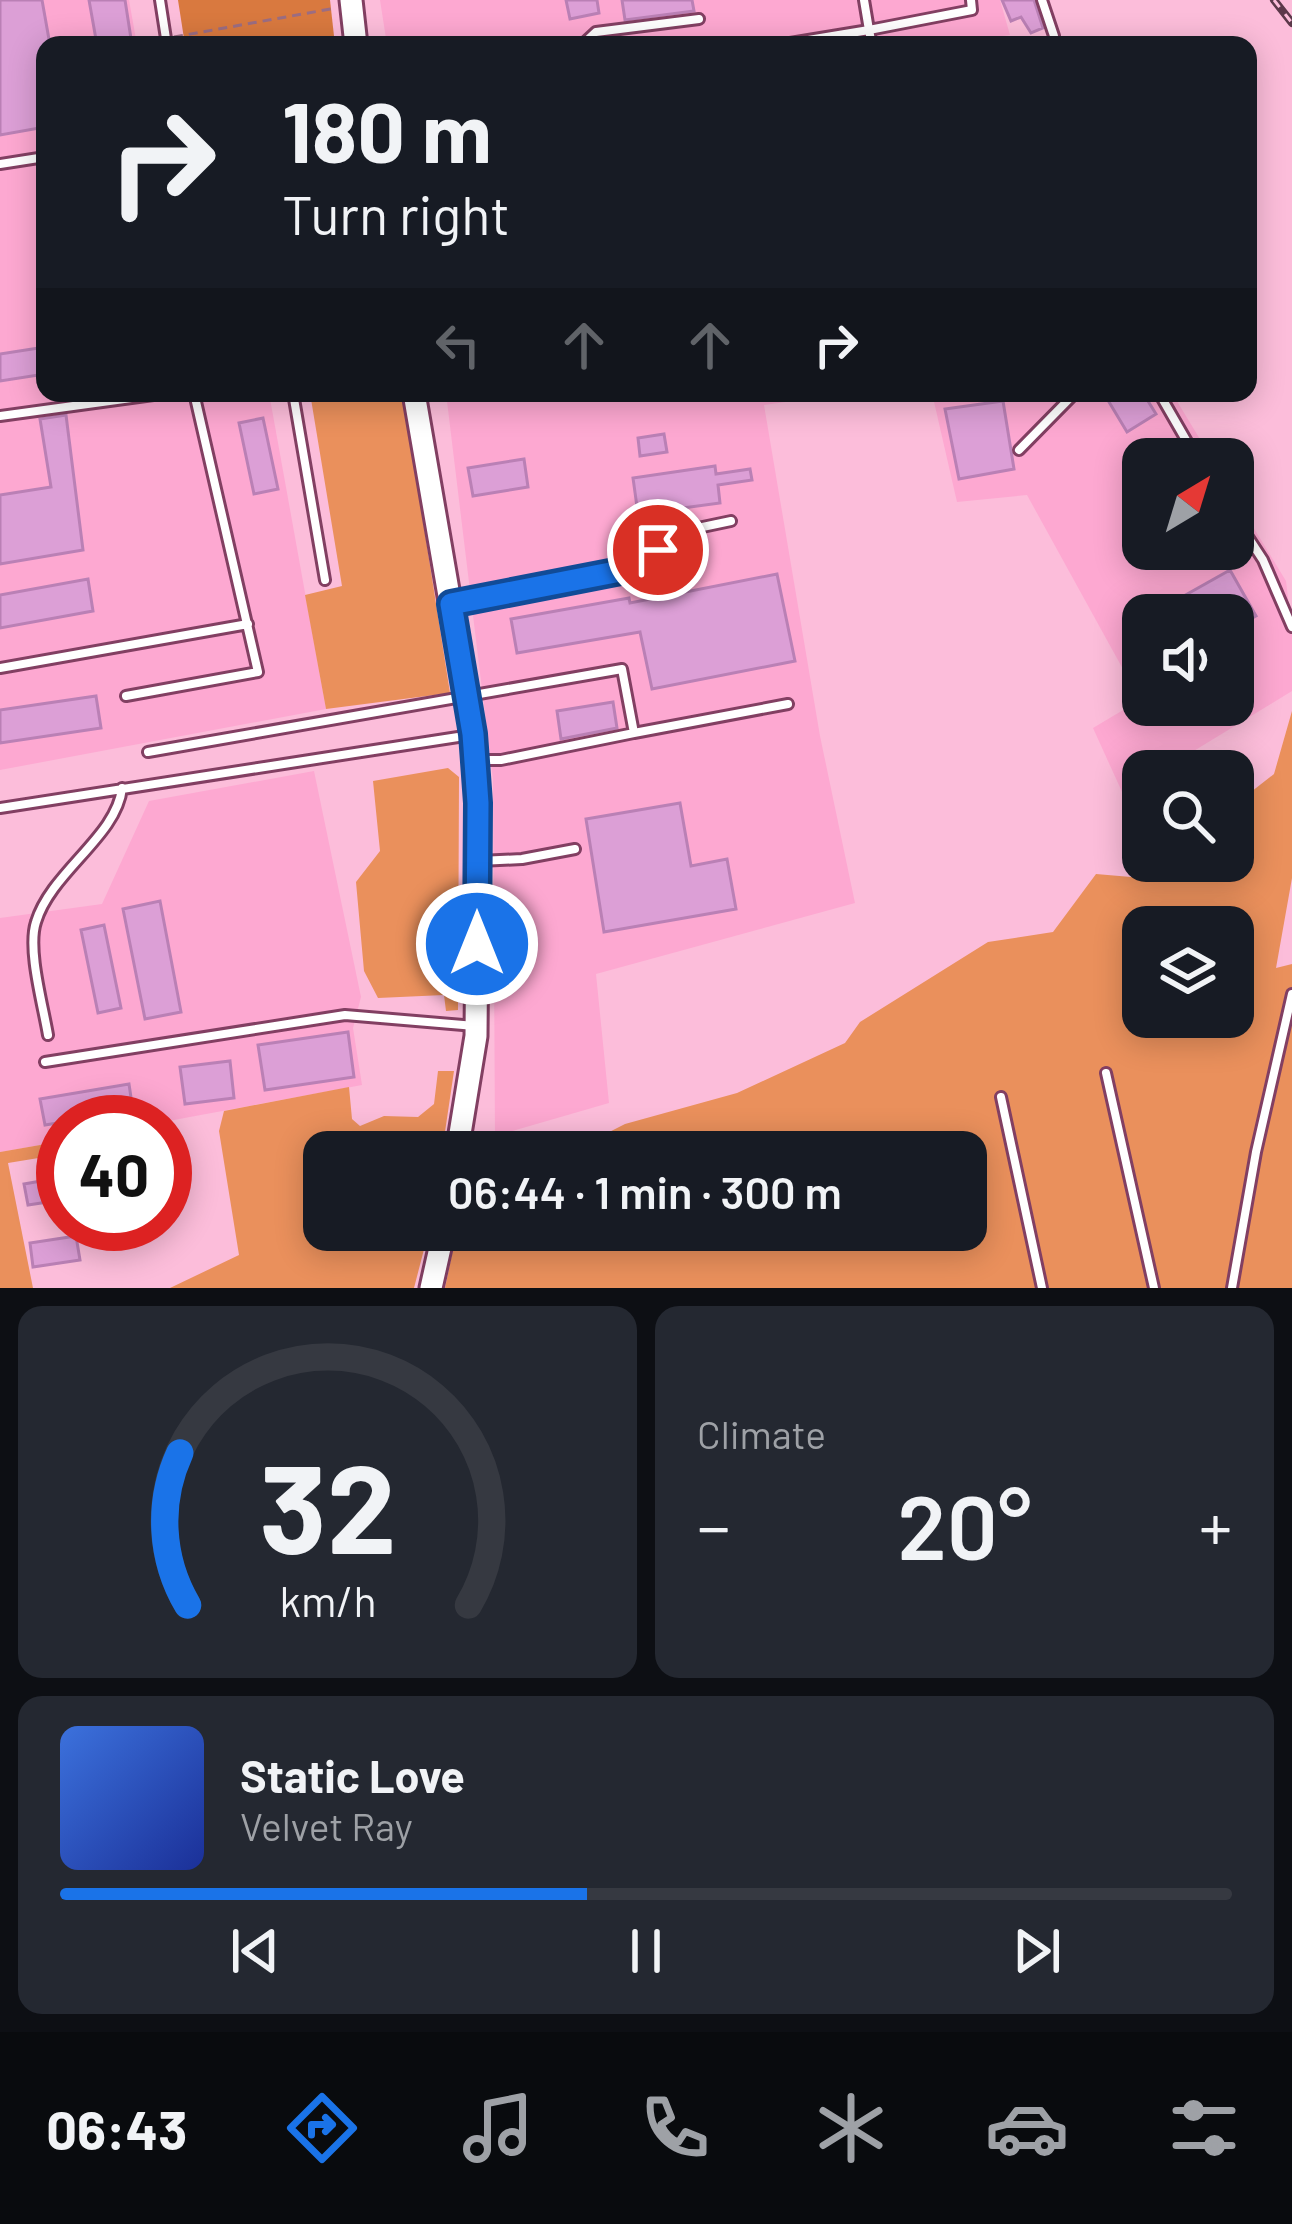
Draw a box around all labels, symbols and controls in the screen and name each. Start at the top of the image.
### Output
text: 180 m [282,79,492,180]
icon: right [84,84,240,240]
text: Turn right [282,181,510,246]
icon: left [425,312,491,378]
icon: ahead [551,312,617,378]
icon: ahead [677,312,743,378]
icon: right [803,312,869,378]
north arrow [1122,438,1254,570]
map controls [1122,438,1254,1038]
pin [607,499,709,601]
icon: arrive [625,517,691,583]
button: sound [1122,594,1254,726]
button: search [1122,750,1254,882]
position arrow [414,881,540,1007]
button: layers [1122,906,1254,1038]
speed limit sign: 40 [36,1095,192,1251]
text: 06:44 · 1 min · 300 m [448,1164,842,1218]
text: Climate [697,1410,826,1457]
text: 32 [259,1429,396,1579]
text: 20° [897,1470,1032,1578]
text: − [697,1485,730,1564]
text: + [1199,1485,1232,1564]
text: km/h [279,1574,376,1626]
text: Static Love [240,1748,465,1802]
text: Velvet Ray [240,1802,413,1849]
icon: previous [222,1918,288,1984]
icon: pause [613,1918,679,1984]
icon: next [1004,1918,1070,1984]
icon: directions [280,2086,364,2170]
icon: music [456,2086,540,2170]
icon: phone [633,2086,717,2170]
icon: climate [809,2086,893,2170]
icon: car [985,2086,1069,2170]
icon: filters [1162,2086,1246,2170]
text: 06:43 [46,2096,187,2161]

